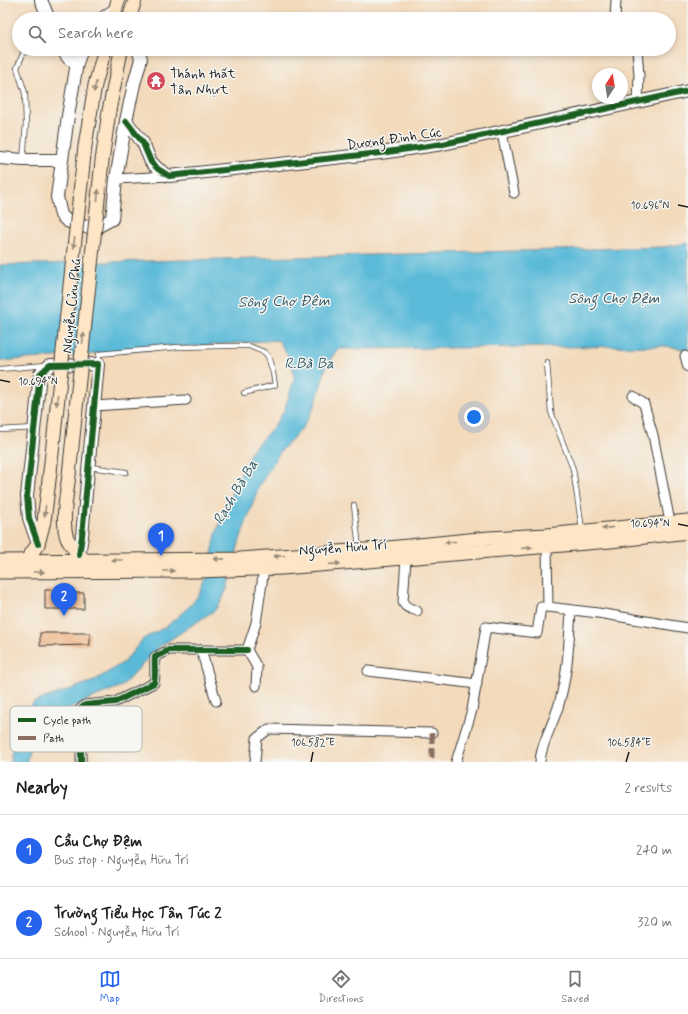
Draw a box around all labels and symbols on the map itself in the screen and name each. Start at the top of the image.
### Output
place label: Thánh thất Tân Nhựt [170,65,236,99]
north arrow [592,68,628,104]
temple icon: Thánh thất Tân Nhựt [145,70,167,92]
one-way arrow [92,81,98,93]
street label: Dương Đình Cúc [346,123,443,157]
one-way arrow [95,189,101,201]
text: 10.696°N [631,199,670,213]
one-way arrow [71,237,77,249]
street label: Nguyễn Cửu Phú [58,258,88,354]
water label: Sông Chợ Đệm [568,289,660,311]
water label: Sông Chợ Đệm [238,291,330,315]
one-way arrow [80,332,87,344]
water label: R.Bà Ba [284,354,334,374]
text: 10.694°N [18,375,58,389]
one-way arrow [54,394,61,406]
your location [464,407,484,427]
water label: Rạch Bà Ba [209,456,263,529]
one-way arrow [42,505,49,517]
text: 10.694°N [630,517,670,531]
pin: 1 [148,523,174,556]
one-way arrow [601,525,613,532]
street label: Nguyễn Hữu Trí [298,536,388,562]
one-way arrow [444,538,456,545]
one-way arrow [521,544,533,551]
one-way arrow [273,553,285,560]
one-way arrow [212,556,225,562]
one-way arrow [110,557,123,563]
one-way arrow [329,561,341,568]
one-way arrow [163,568,176,574]
one-way arrow [33,569,46,575]
pin: 2 [51,583,77,616]
legend [10,706,142,752]
text: Cycle path [43,714,91,728]
text: Path [43,732,64,746]
text: 106.582°E [291,736,335,750]
text: 106.584°E [607,736,651,750]

